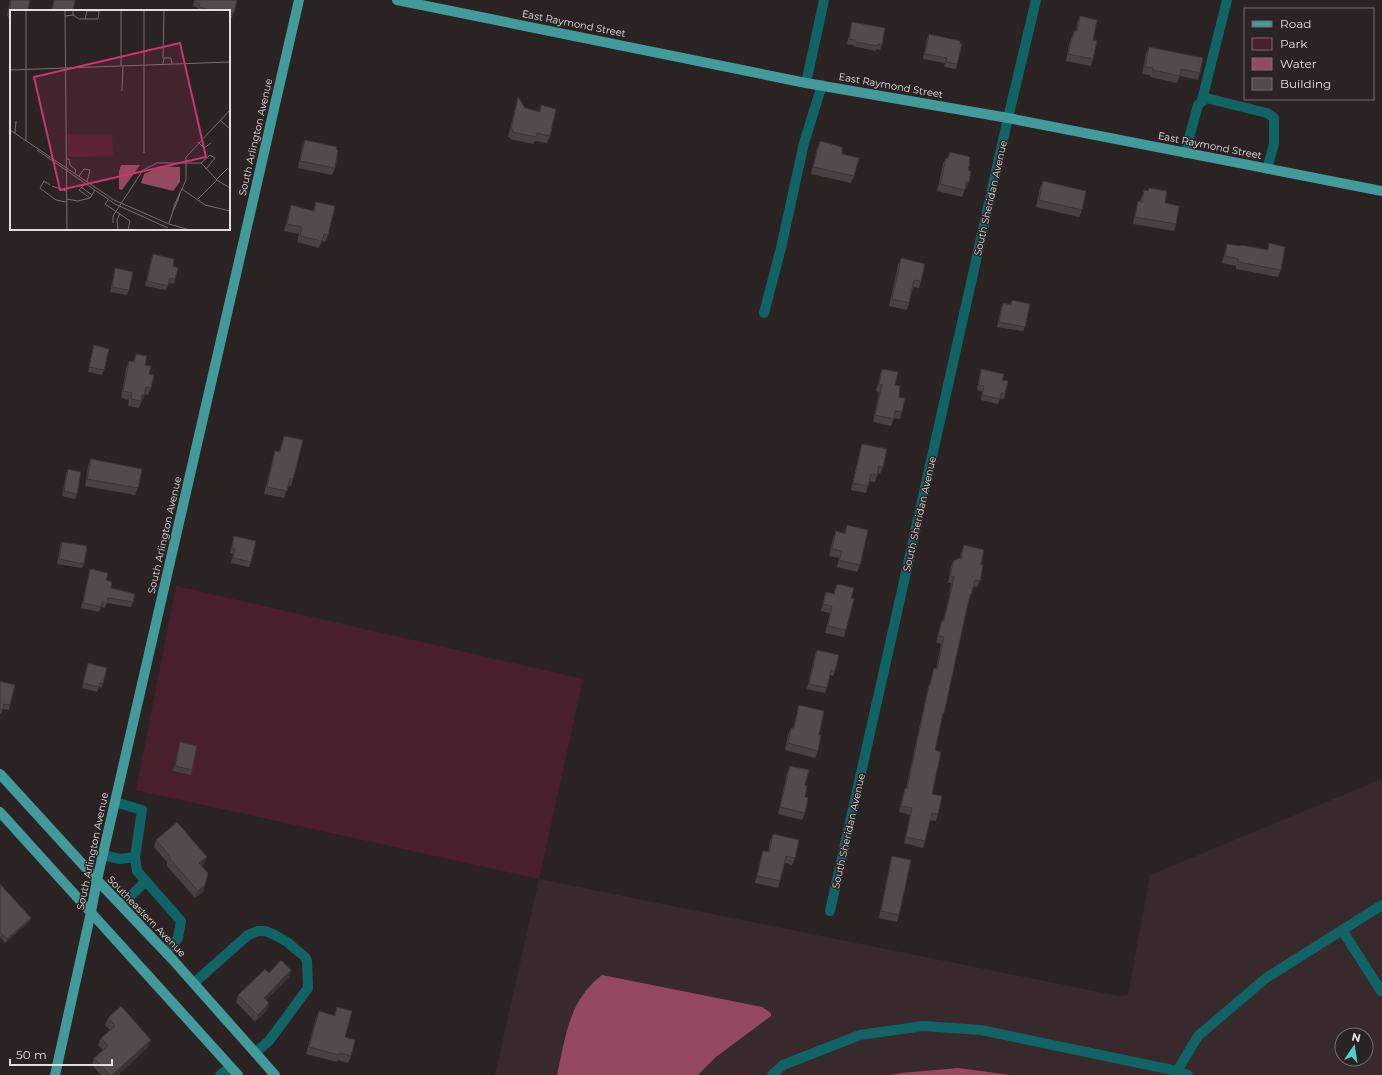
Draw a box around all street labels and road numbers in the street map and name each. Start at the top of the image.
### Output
street label: East Raymond Street [521,7,627,40]
street label: East Raymond Street [838,70,944,101]
street label: South Arlington Avenue [236,77,275,197]
street label: East Raymond Street [1157,129,1263,162]
street label: South Sheridan Avenue [971,139,1010,257]
street label: South Sheridan Avenue [900,455,939,573]
street label: South Arlington Avenue [145,475,184,595]
street label: South Sheridan Avenue [829,772,868,890]
street label: South Arlington Avenue [74,791,111,911]
street label: Southeastern Avenue [105,873,189,960]

